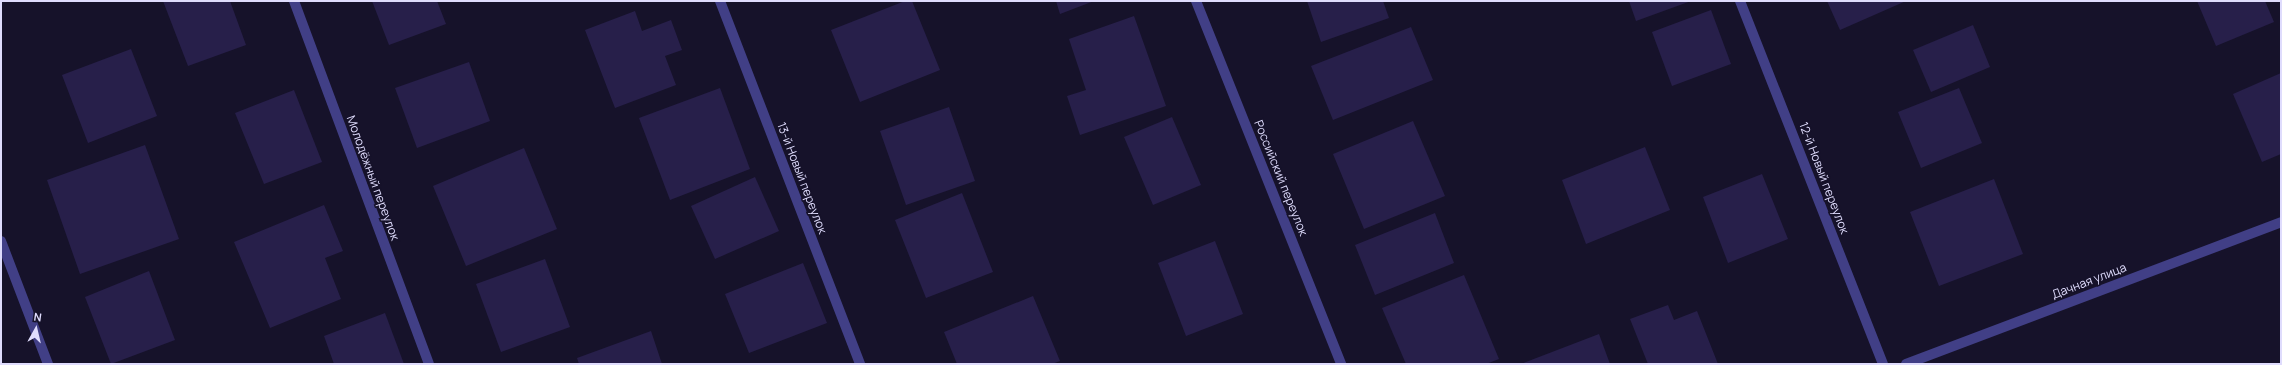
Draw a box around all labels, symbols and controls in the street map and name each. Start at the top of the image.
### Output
street label: Молодёжный переулок [344,114,402,242]
street label: Российский переулок [1251,118,1311,238]
street label: 13-й Новый переулок [774,120,830,236]
street label: 12-й Новый переулок [1796,120,1852,236]
street label: Дачная улица [2050,260,2128,302]
north arrow [16,309,56,349]
text: N [33,309,43,325]

